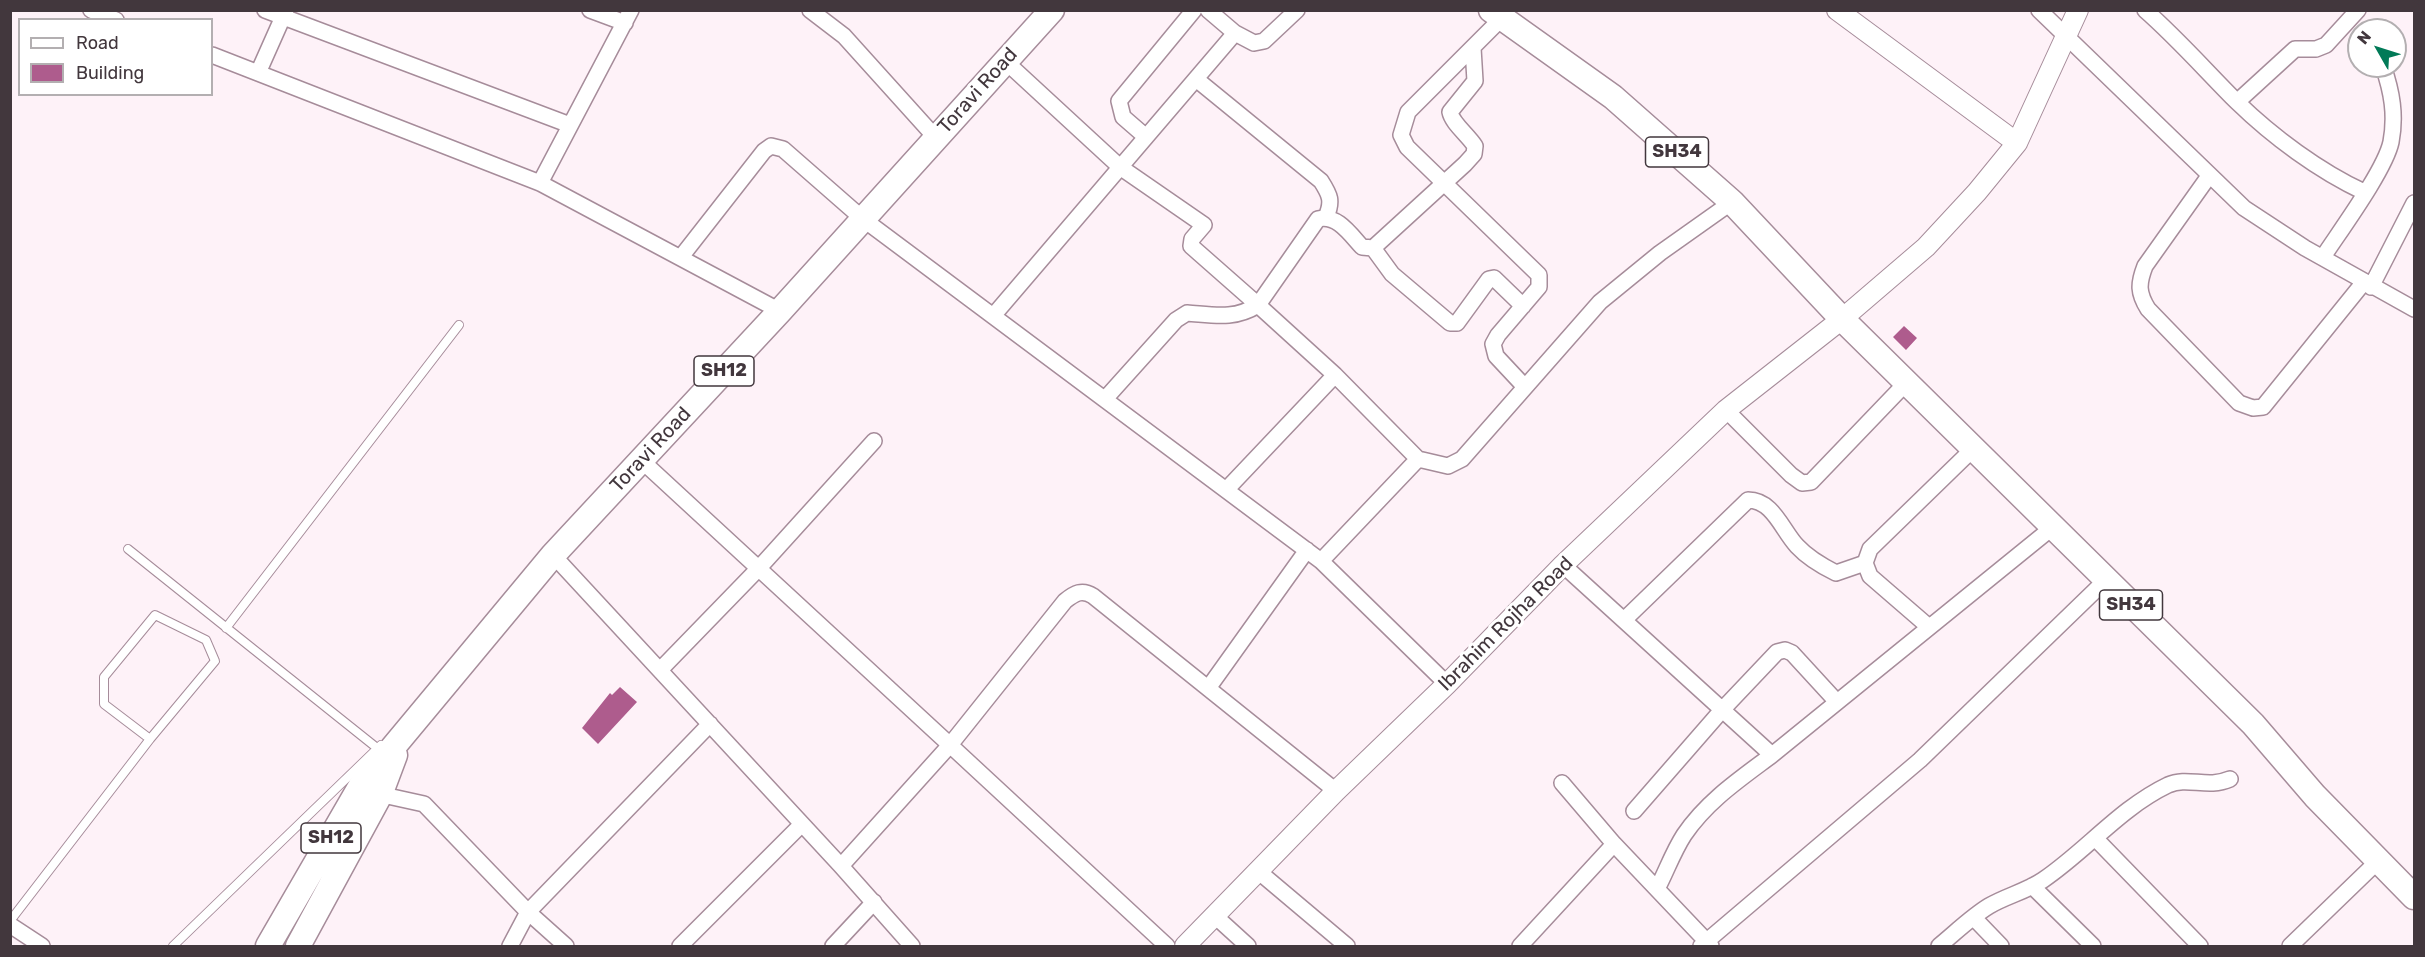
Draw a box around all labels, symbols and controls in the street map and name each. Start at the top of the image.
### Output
legend [18,18,213,96]
north arrow [2347,18,2407,78]
text: N [2353,27,2375,48]
text: Road [76,32,119,54]
street label: Toravi Road [933,43,1023,139]
text: Building [76,62,144,84]
road number: SH34 [1646,137,1708,167]
road number: SH12 [694,356,754,386]
street label: Toravi Road [606,402,696,498]
street label: Ibrahim Rojha Road [1434,552,1578,696]
road number: SH34 [2100,590,2162,620]
road number: SH12 [301,823,361,853]

